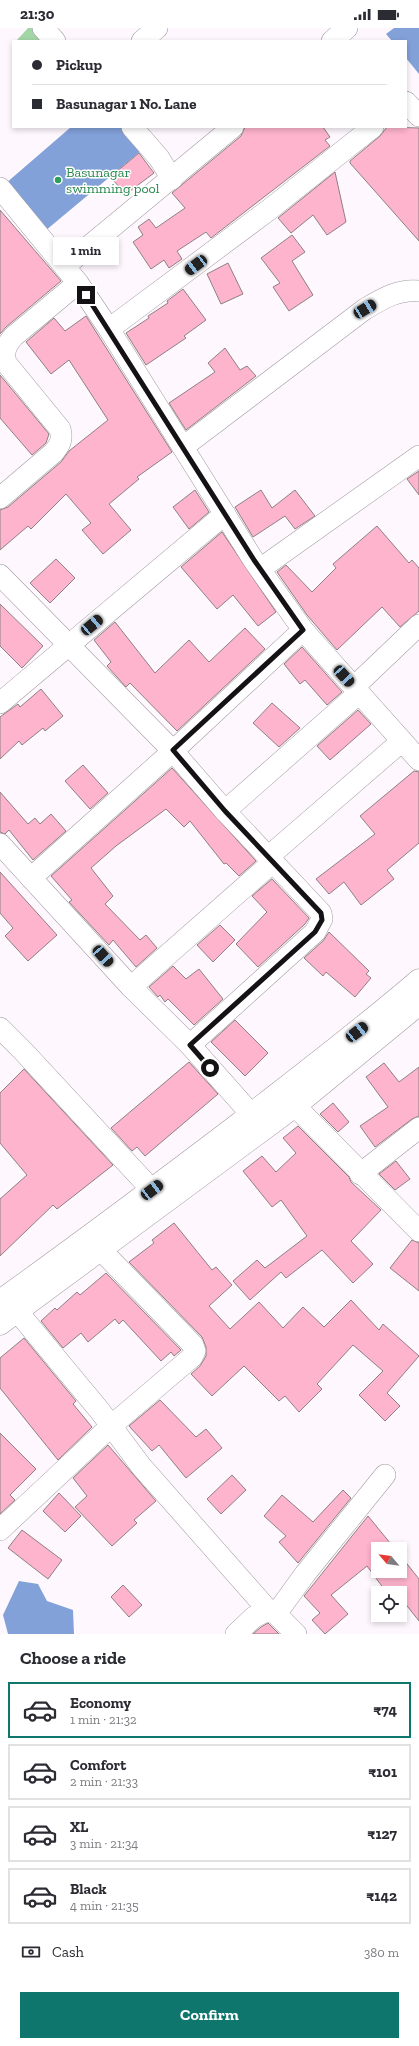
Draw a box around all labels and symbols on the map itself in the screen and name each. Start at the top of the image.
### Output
place label: Basunagar swimming pool [66,164,160,197]
marker: Basunagar swimming pool [53,175,63,185]
callout: 1 min [53,237,119,265]
car [183,253,209,277]
route end [77,286,95,304]
car [352,298,378,320]
car [79,613,105,637]
car [332,663,356,689]
car [91,943,115,969]
car [344,1020,370,1044]
route start [201,1059,219,1077]
car [139,1178,165,1202]
north arrow [371,1542,407,1578]

